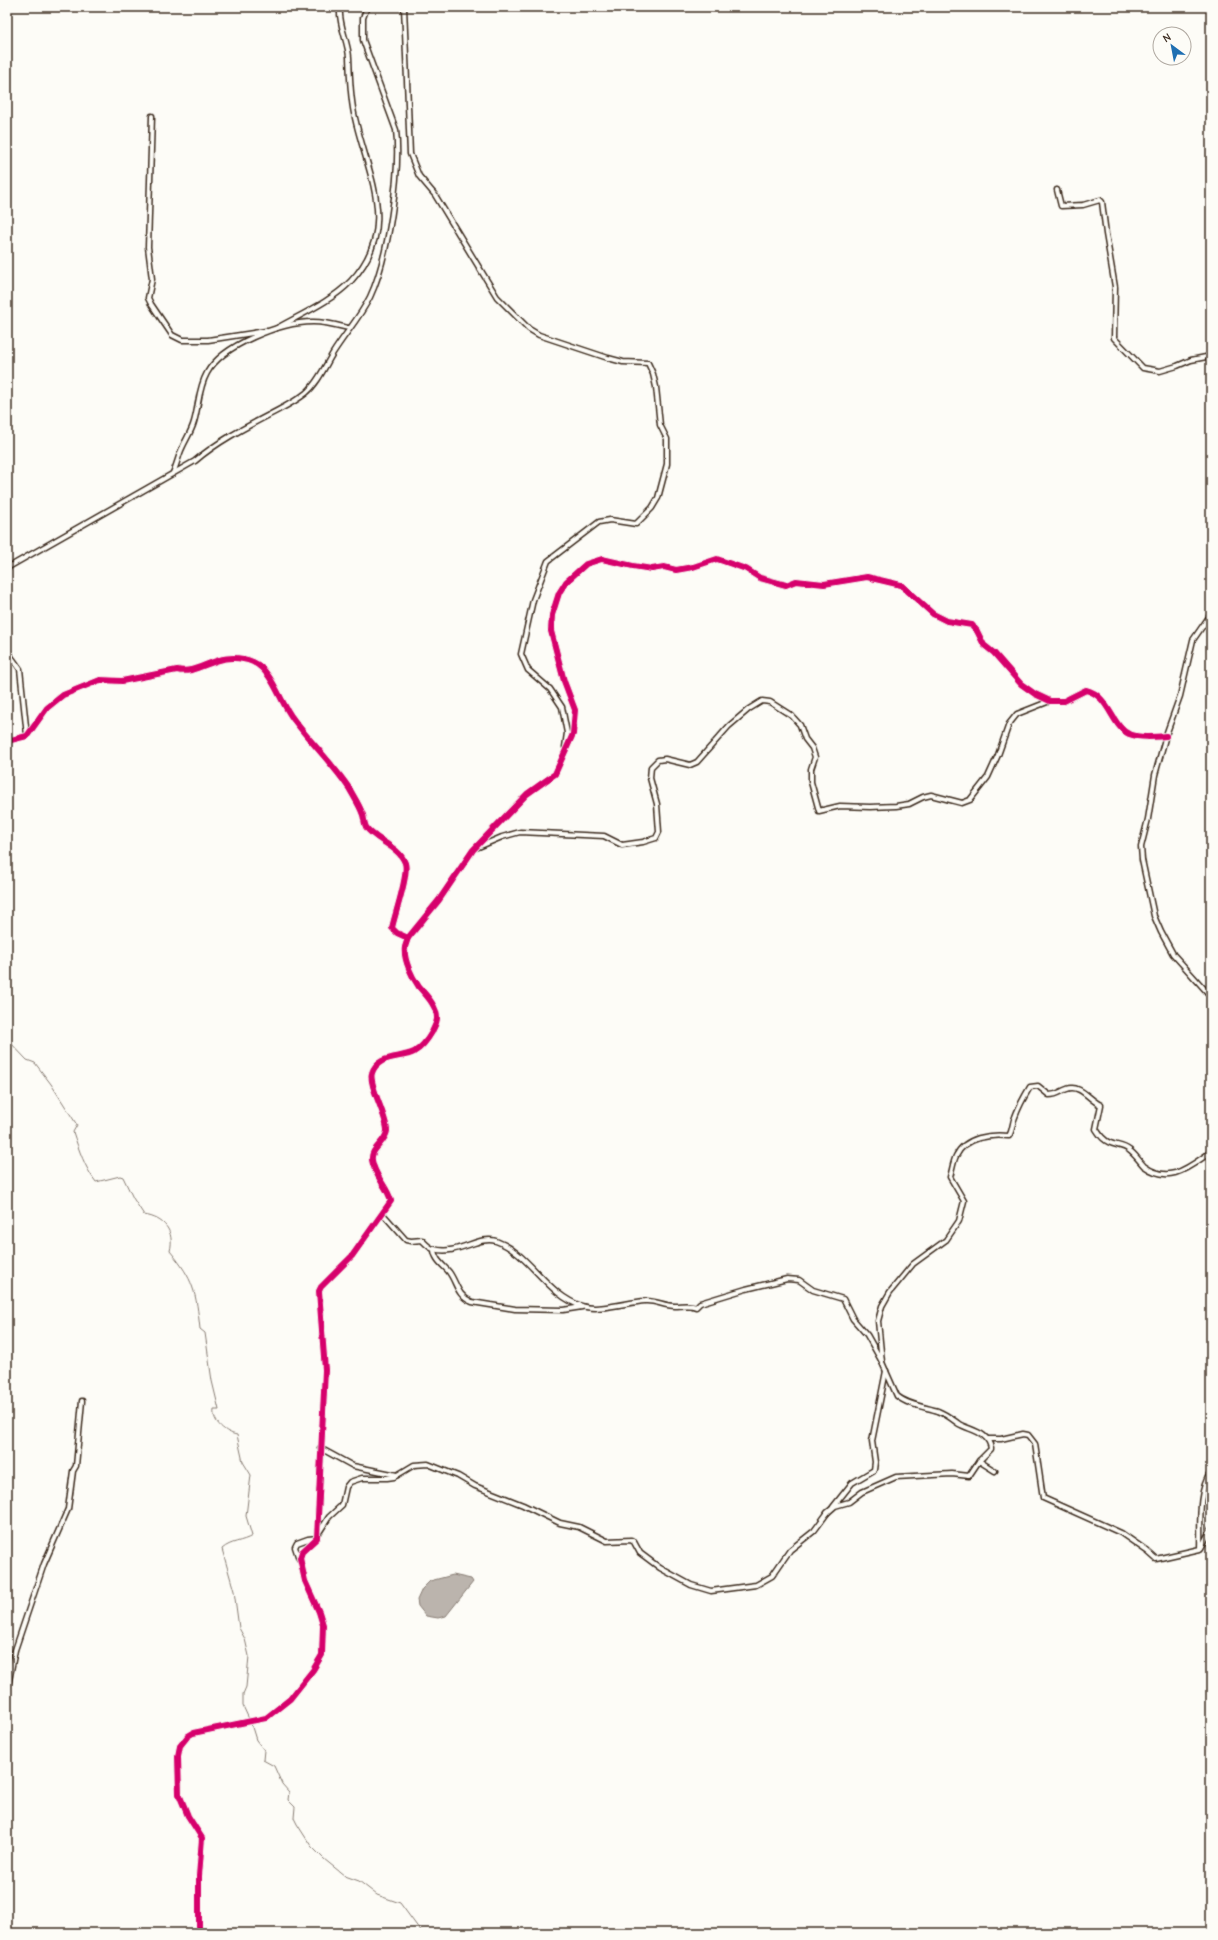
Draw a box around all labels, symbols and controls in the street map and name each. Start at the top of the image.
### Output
north arrow [1152,26,1192,66]
text: N [1160,31,1173,45]

